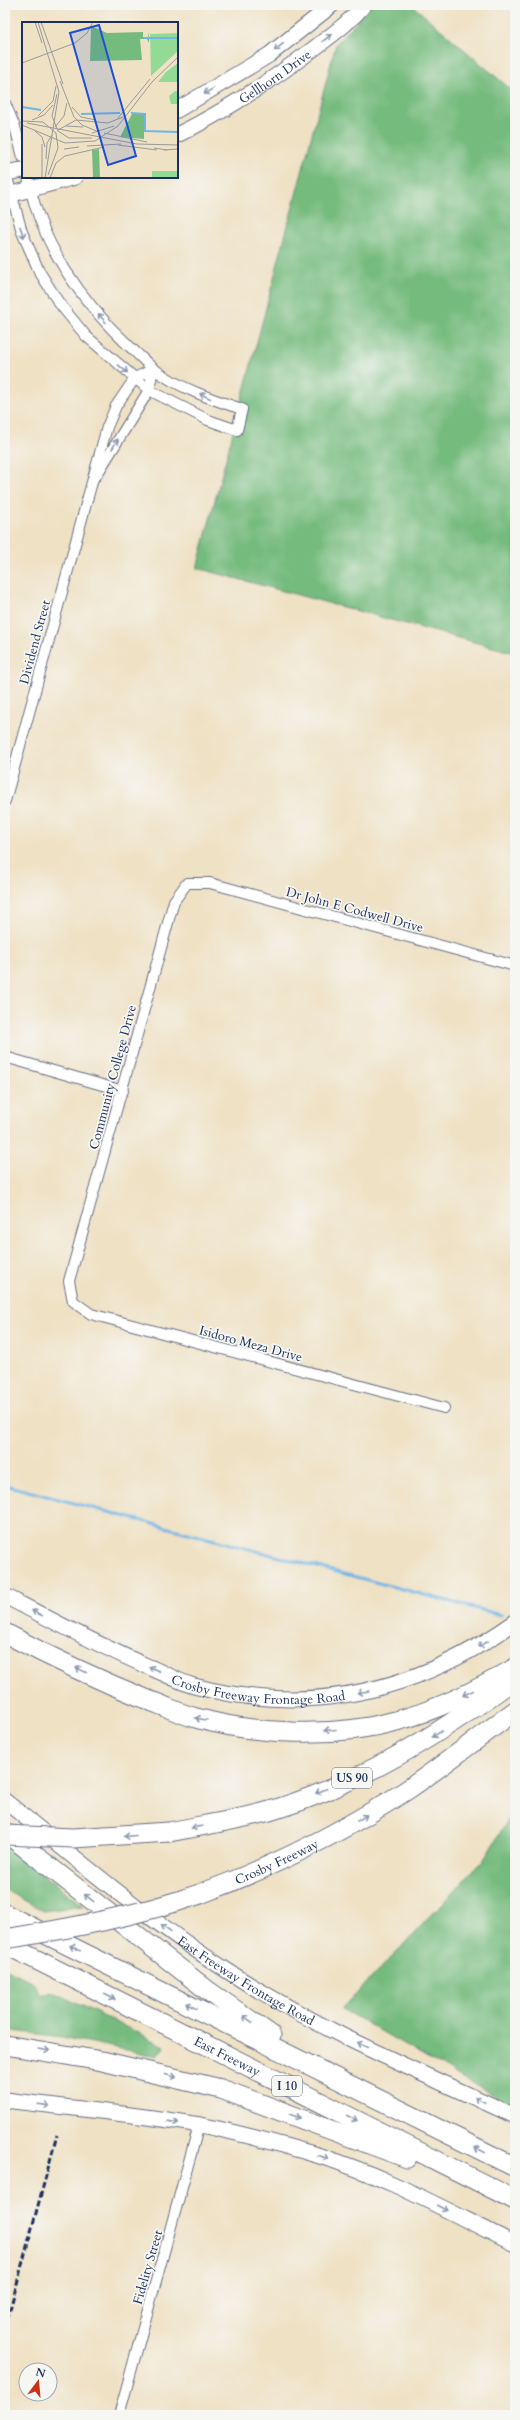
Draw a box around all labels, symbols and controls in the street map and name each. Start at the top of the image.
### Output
inset map [22,22,178,178]
one-way arrow [321,34,332,42]
one-way arrow [274,43,285,52]
street label: Gellhorn Drive [235,46,315,108]
one-way arrow [203,88,215,96]
one-way arrow [19,226,27,238]
one-way arrow [98,313,107,324]
one-way arrow [118,364,128,373]
one-way arrow [199,392,211,399]
one-way arrow [112,438,120,450]
street label: Dividend Street [15,598,55,686]
street label: Dr John E Codwell Drive [284,883,426,937]
street label: Community College Drive [85,1003,141,1152]
street label: Isidoro Meza Drive [197,1322,304,1366]
one-way arrow [31,1608,43,1616]
one-way arrow [477,1640,489,1648]
one-way arrow [148,1665,160,1672]
one-way arrow [75,1666,87,1673]
street label: Crosby Freeway Frontage Road [168,1670,346,1709]
one-way arrow [357,1688,370,1696]
one-way arrow [462,1690,474,1697]
one-way arrow [195,1715,208,1723]
one-way arrow [324,1727,337,1734]
one-way arrow [432,1729,443,1738]
road number: US 90 [332,1768,372,1788]
one-way arrow [316,1788,328,1796]
one-way arrow [356,1813,368,1821]
one-way arrow [190,1823,203,1831]
one-way arrow [124,1832,137,1839]
street label: Crosby Freeway [232,1835,322,1889]
one-way arrow [84,1893,95,1902]
one-way arrow [161,1924,172,1932]
street label: East Freeway Frontage Road [174,1932,318,2030]
one-way arrow [69,1944,81,1951]
one-way arrow [104,1994,116,2001]
one-way arrow [185,2002,197,2009]
one-way arrow [243,2015,254,2023]
street label: East Freeway [191,2032,264,2081]
one-way arrow [356,2041,368,2048]
one-way arrow [37,2046,50,2054]
one-way arrow [164,2073,177,2081]
road number: I 10 [272,2076,302,2096]
one-way arrow [474,2096,486,2103]
one-way arrow [37,2101,50,2109]
one-way arrow [288,2112,300,2120]
one-way arrow [345,2115,357,2122]
one-way arrow [166,2118,179,2126]
one-way arrow [474,2146,486,2153]
one-way arrow [316,2154,328,2162]
one-way arrow [436,2205,448,2212]
street label: Fidelity Street [129,2228,167,2307]
north arrow [18,2362,58,2402]
text: N [34,2364,48,2382]

